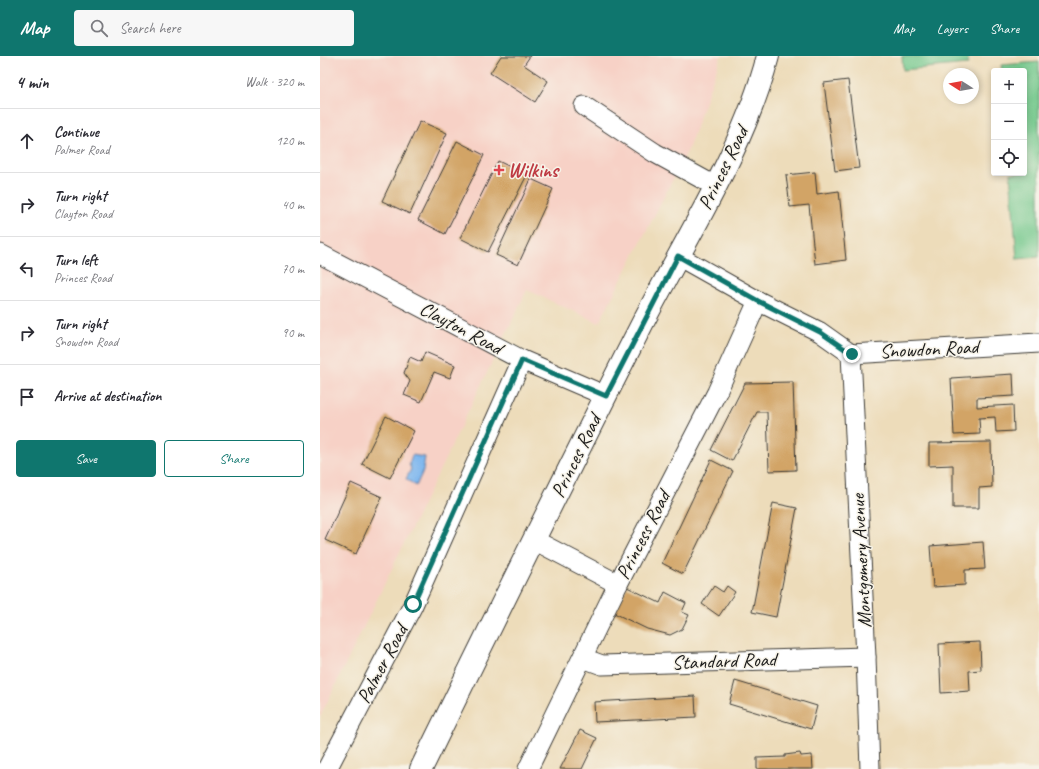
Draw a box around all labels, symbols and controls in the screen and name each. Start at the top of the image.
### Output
search box [74,10,354,46]
text: Map [20,16,50,40]
icon: search [88,17,110,39]
text: Search here [120,19,181,38]
text: Map [893,20,915,37]
text: Layers [937,20,968,37]
text: Share [990,20,1019,37]
north arrow [943,68,979,104]
map controls [991,68,1027,176]
button: + [991,68,1027,104]
text: 4 min [16,72,49,93]
text: Walk · 320 m [245,74,304,90]
button: − [991,104,1027,140]
street label: Princes Road [692,120,755,214]
text: Continue [54,123,99,142]
icon: ahead [16,130,38,152]
text: 120 m [276,133,304,149]
button: locate [991,140,1027,176]
text: Palmer Road [54,142,110,158]
place label: Wilkins [508,158,560,183]
marker: Wilkins [493,164,505,176]
text: Turn right [54,187,107,206]
icon: right [16,194,38,216]
text: 40 m [282,197,304,213]
text: Clayton Road [54,206,113,222]
text: Turn left [54,251,97,270]
icon: left [16,258,38,280]
text: 70 m [282,261,304,277]
text: Princes Road [54,270,112,286]
street label: Clayton Road [415,296,509,362]
text: Turn right [54,315,107,334]
icon: right [16,322,38,344]
text: 90 m [282,325,304,341]
text: Snowdon Road [54,334,118,350]
street label: Snowdon Road [879,334,982,364]
route end [843,345,861,363]
icon: arrive [16,386,38,408]
text: Arrive at destination [54,387,161,406]
street label: Princes Road [545,408,608,502]
button: Save [16,440,156,477]
button: Share [164,440,304,477]
street label: Princess Road [610,484,677,583]
street label: Montgomery Avenue [845,492,877,628]
route start [404,595,422,613]
street label: Palmer Road [351,618,415,708]
street label: Standard Road [671,647,780,675]

